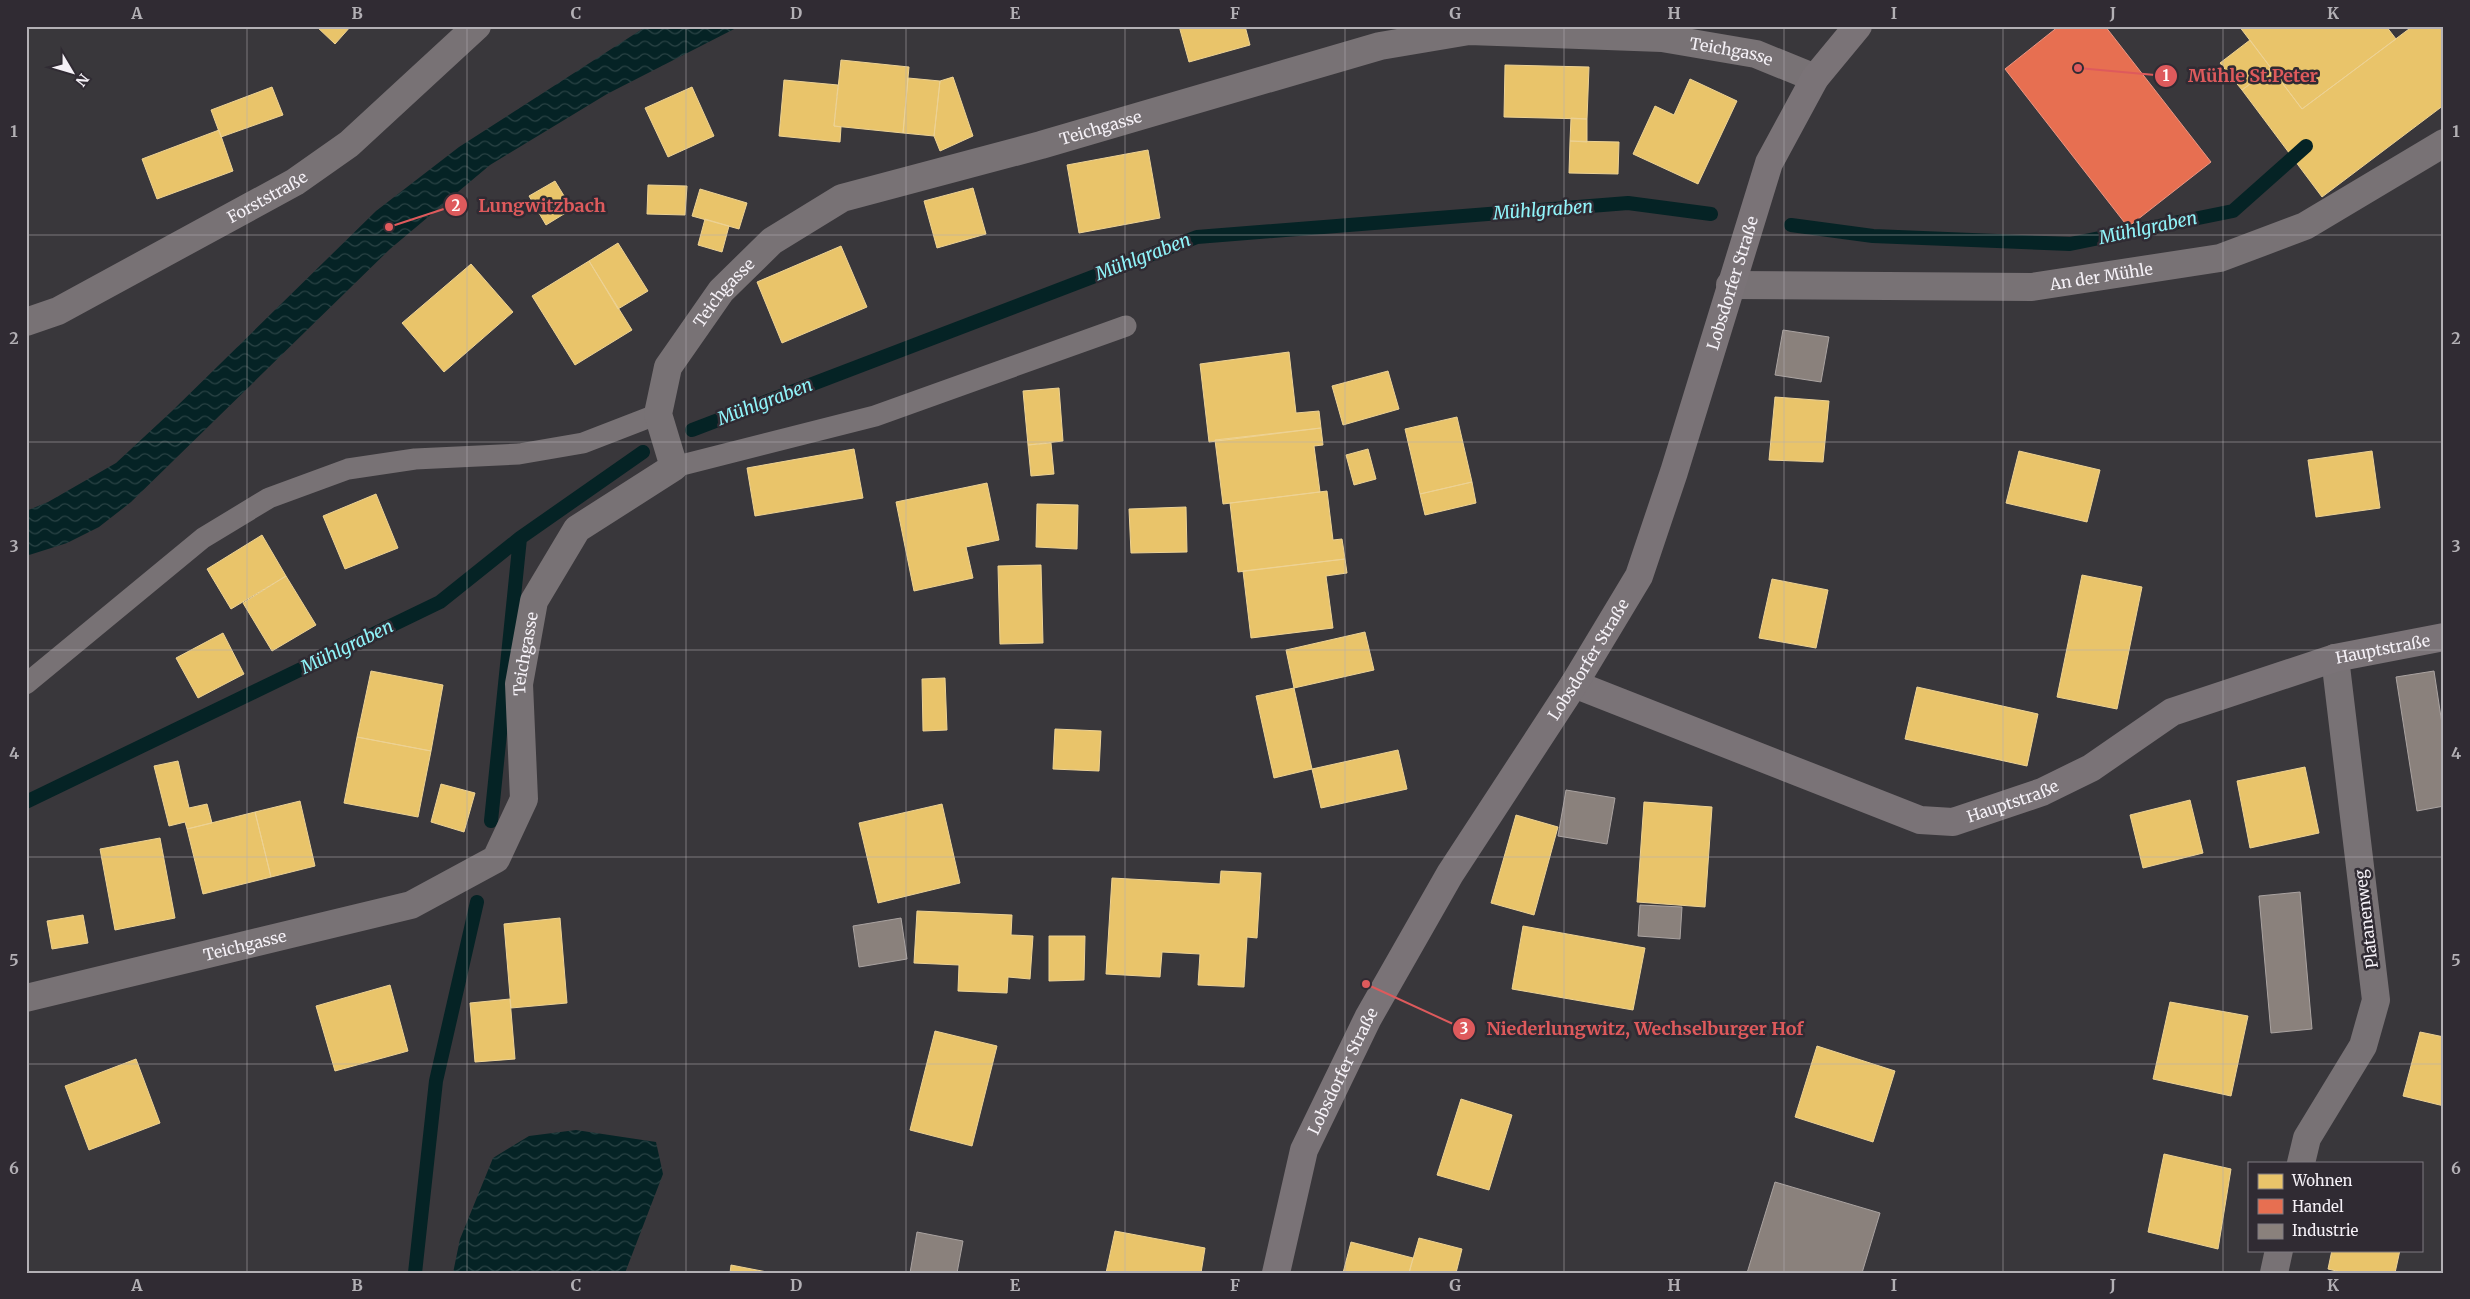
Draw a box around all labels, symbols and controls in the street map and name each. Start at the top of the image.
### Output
text: A [130,3,143,23]
text: B [351,3,363,23]
text: C [571,3,581,23]
text: D [790,3,802,23]
text: E [1010,3,1021,23]
text: F [1230,3,1240,23]
text: G [1449,3,1461,23]
text: H [1667,3,1681,23]
text: I [1891,3,1897,23]
text: J [2109,3,2116,23]
text: K [2327,3,2339,23]
street label: Teichgasse [1688,33,1776,70]
north arrow [48,48,98,98]
callout: Mühle St.Peter [2153,59,2328,92]
text: Mühle St.Peter [2188,64,2318,87]
text: 1 [2163,66,2170,85]
text: N [72,70,93,90]
street label: Teichgasse [1057,106,1144,149]
text: 1 [10,121,18,141]
text: 1 [2452,121,2460,141]
street label: Forststraße [224,167,311,227]
callout: Lungwitzbach [443,189,616,222]
text: Lungwitzbach [478,194,606,217]
water label: Mühlgraben [1491,195,1594,225]
text: 2 [452,196,461,215]
water label: Mühlgraben [2095,206,2199,249]
street label: Lobsdorfer Straße [1702,214,1762,352]
water label: Mühlgraben [1091,228,1194,286]
street label: Teichgasse [689,254,759,331]
street label: An der Mühle [2047,259,2154,294]
text: 2 [9,328,19,348]
text: 2 [2451,328,2461,348]
water label: Mühlgraben [713,373,816,431]
text: 3 [9,536,19,556]
text: 3 [2451,536,2461,556]
street label: Lobsdorfer Straße [1543,595,1633,724]
street label: Teichgasse [509,610,542,696]
water label: Mühlgraben [296,614,397,679]
street label: Hauptstraße [2334,630,2432,668]
text: 4 [9,743,19,763]
text: 4 [2451,743,2461,763]
street label: Hauptstraße [1964,775,2062,827]
street label: Platanenweg [2350,868,2382,969]
street label: Teichgasse [201,926,288,965]
text: 5 [9,950,19,970]
text: 5 [2451,950,2461,970]
street label: Lobsdorfer Straße [1303,1004,1382,1138]
callout: Niederlungwitz, Wechselburger Hof [1451,1013,1814,1046]
text: Niederlungwitz, Wechselburger Hof [1486,1017,1804,1040]
text: 3 [1460,1019,1468,1038]
text: 6 [9,1158,19,1178]
text: 6 [2451,1158,2461,1178]
legend [2248,1162,2422,1252]
text: Wohnen [2291,1171,2352,1190]
text: Handel [2292,1197,2344,1216]
text: Industrie [2292,1221,2359,1240]
text: A [130,1275,143,1295]
text: B [351,1275,363,1295]
text: C [571,1275,581,1295]
text: D [790,1275,802,1295]
text: E [1010,1275,1021,1295]
text: F [1230,1275,1240,1295]
text: G [1449,1275,1461,1295]
text: H [1667,1275,1681,1295]
text: I [1891,1275,1897,1295]
text: J [2109,1275,2116,1295]
text: K [2327,1275,2339,1295]

